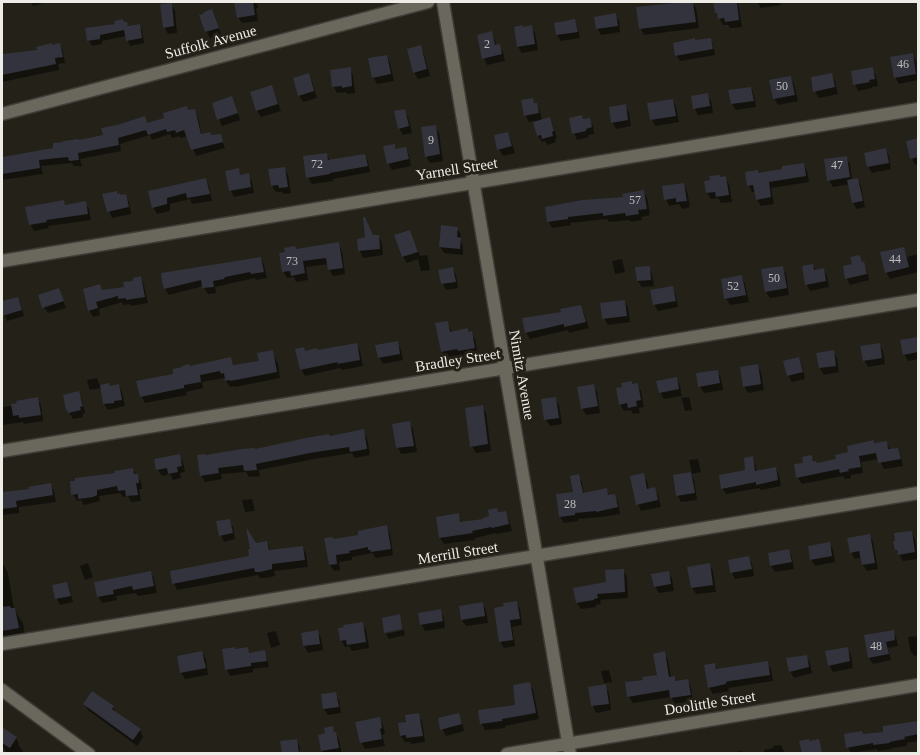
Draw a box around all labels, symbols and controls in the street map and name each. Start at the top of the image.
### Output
street label: Suffolk Avenue [163,22,259,64]
house number: 2 [484,38,490,52]
house number: 46 [897,58,909,72]
house number: 50 [776,80,788,94]
house number: 9 [428,134,434,148]
street label: Yarnell Street [415,155,499,185]
house number: 72 [311,158,323,172]
house number: 47 [831,159,843,173]
house number: 57 [629,194,641,208]
house number: 44 [889,253,901,267]
house number: 73 [286,255,298,269]
house number: 50 [768,272,780,286]
house number: 52 [727,280,739,294]
street label: Nimitz Avenue [504,329,538,421]
street label: Bradley Street [414,345,502,377]
house number: 28 [564,498,576,512]
street label: Merrill Street [416,539,500,569]
house number: 48 [870,640,882,654]
street label: Doolittle Street [663,688,757,720]

